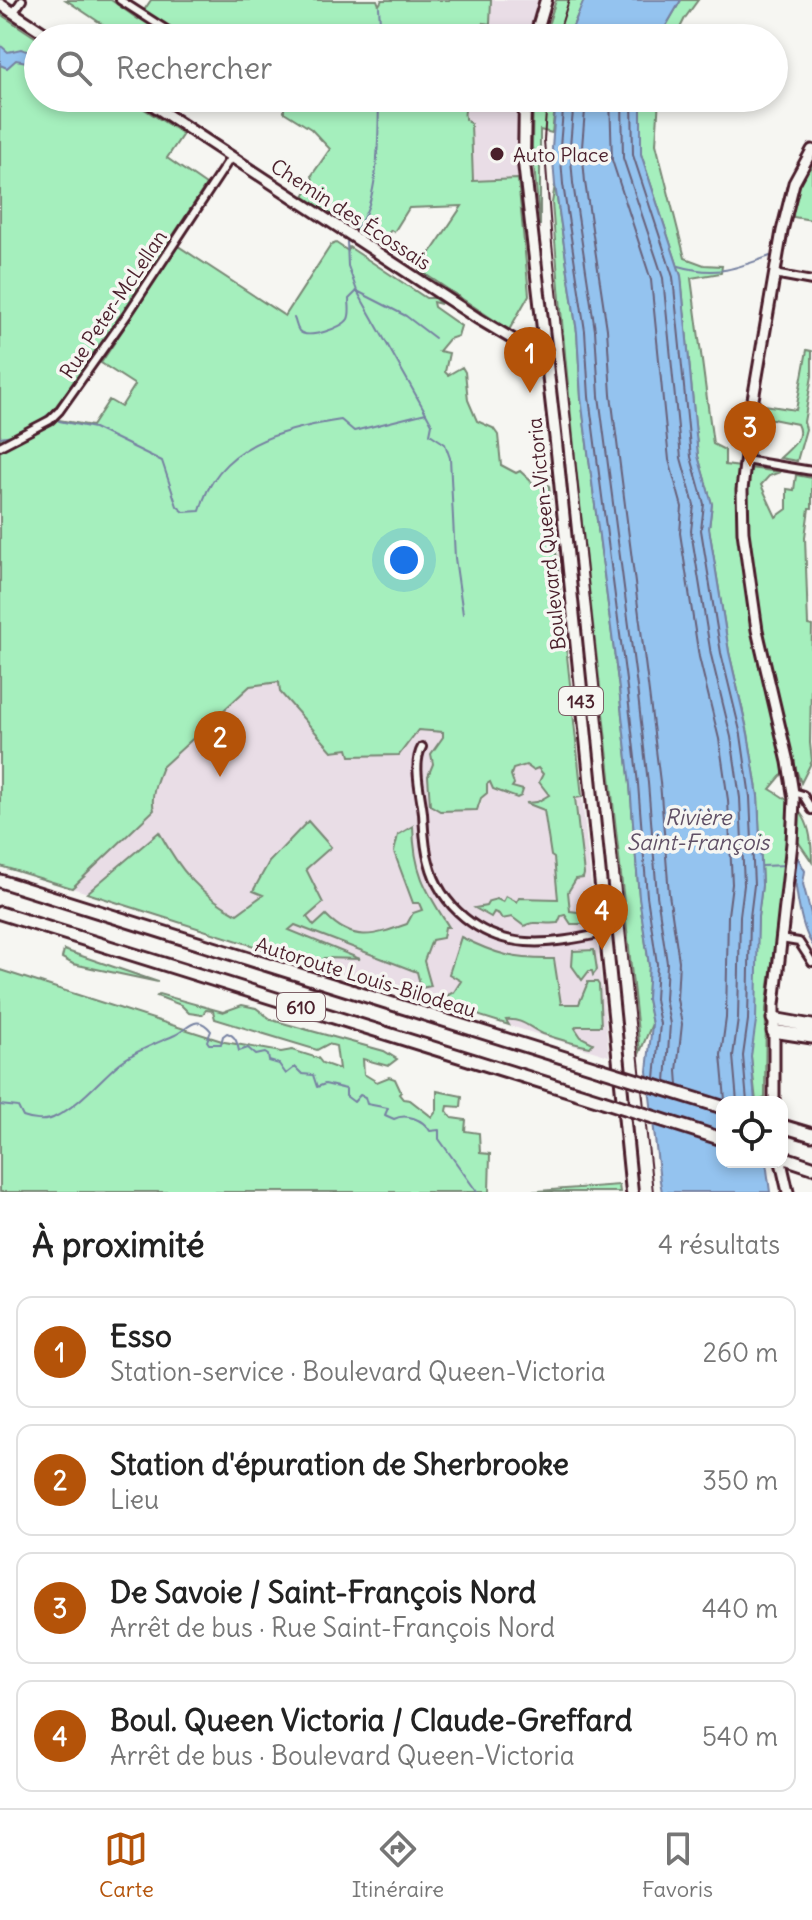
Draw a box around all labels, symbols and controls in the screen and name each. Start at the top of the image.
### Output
search box [24,24,788,112]
icon: search [52,46,96,90]
text: Rechercher [116,49,272,87]
place label: Auto Place [513,142,609,167]
marker: Auto Place [488,145,506,163]
street label: Chemin des Écossais [266,153,436,275]
street label: Rue Peter-McLellan [54,225,172,383]
pin: 1 [504,327,556,393]
pin: 3 [724,401,776,467]
street label: Boulevard Queen-Victoria [521,417,571,651]
your location [384,540,424,580]
road number: 143 [559,687,603,715]
pin: 2 [194,711,246,777]
water label: Rivière Saint-François [627,803,771,856]
pin: 4 [576,884,628,950]
street label: Autoroute Louis-Bilodeau [252,931,480,1023]
road number: 610 [277,993,325,1021]
map controls [716,1096,788,1168]
button: locate [716,1096,788,1168]
text: À proximité [32,1223,205,1266]
text: 4 résultats [658,1228,780,1261]
text: Esso [110,1317,172,1355]
text: 1 [55,1336,65,1369]
text: 260 m [703,1336,778,1369]
text: Station-service · Boulevard Queen-Victoria [110,1355,606,1388]
text: Station d'épuration de Sherbrooke [110,1445,569,1483]
text: 2 [53,1464,67,1497]
text: 350 m [702,1464,778,1497]
text: Lieu [110,1483,159,1516]
text: De Savoie / Saint-François Nord [110,1573,536,1611]
text: 3 [53,1592,67,1625]
text: 440 m [702,1592,778,1625]
text: Arrêt de bus · Rue Saint-François Nord [110,1611,555,1644]
text: Boul. Queen Victoria / Claude-Greffard [110,1701,632,1739]
text: 4 [52,1720,68,1753]
text: 540 m [702,1720,778,1753]
text: Arrêt de bus · Boulevard Queen-Victoria [110,1739,575,1772]
tab: Carte [99,1827,154,1903]
tab: Itinéraire [352,1827,444,1903]
tab: Favoris [642,1827,713,1903]

